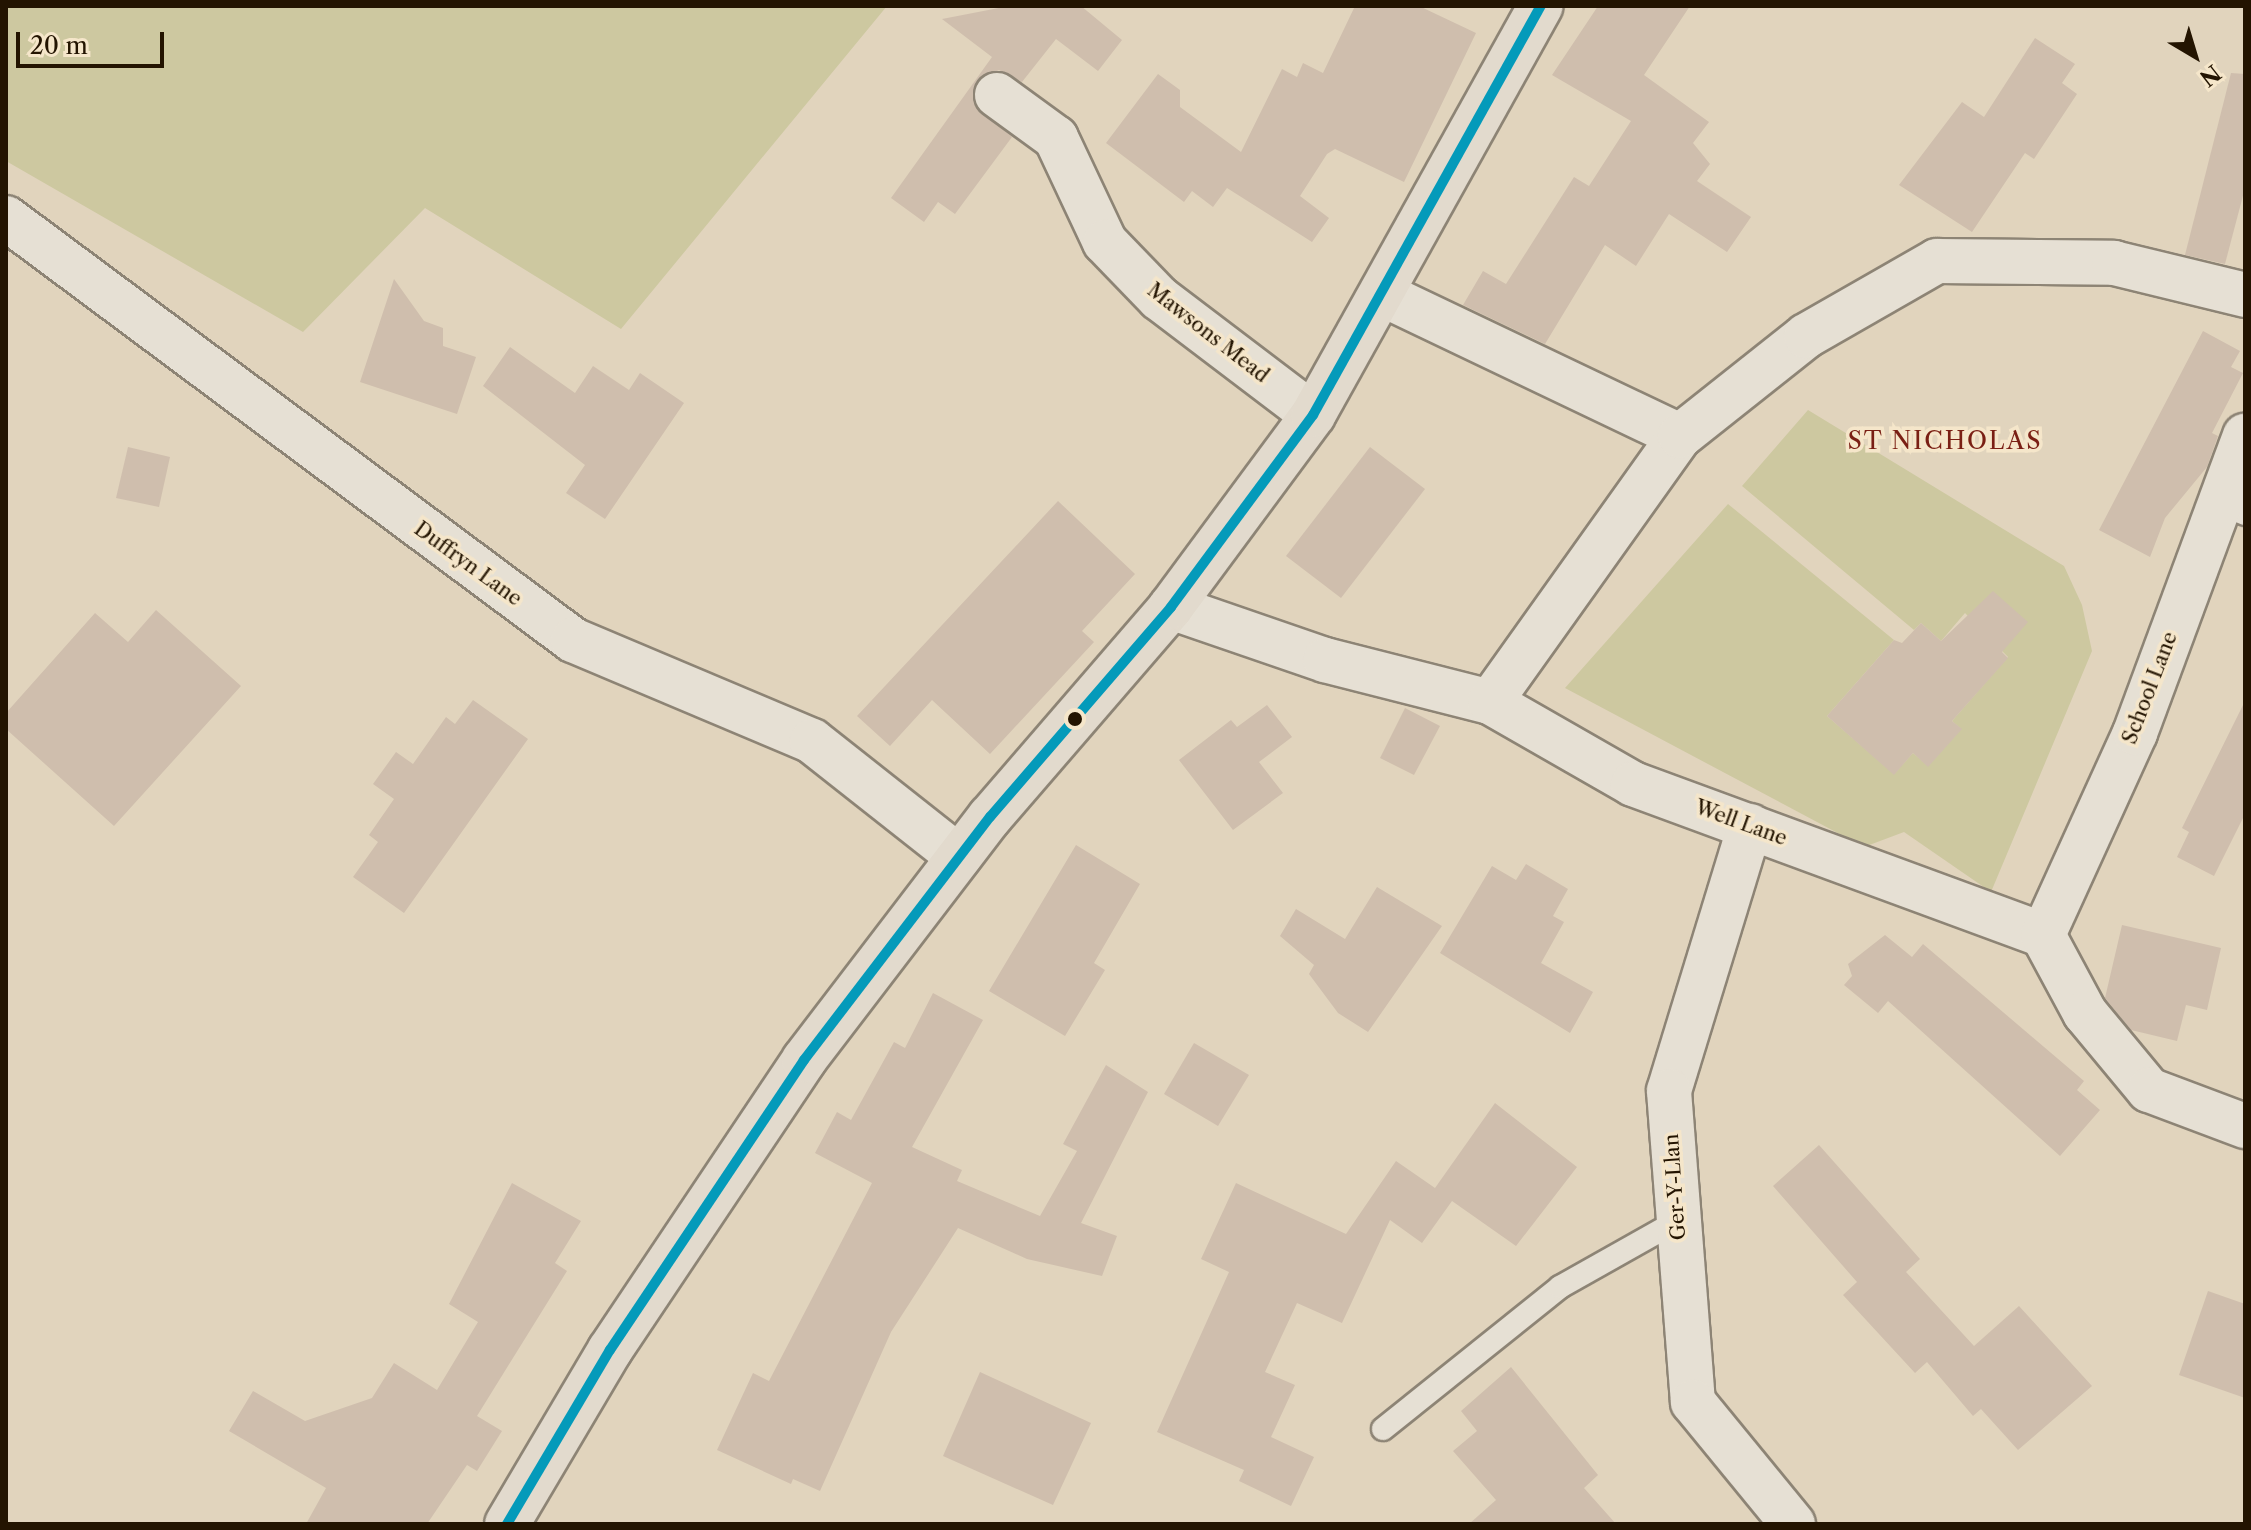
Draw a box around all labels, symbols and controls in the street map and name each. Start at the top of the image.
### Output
scale bar [20,16,168,66]
north arrow [2155,16,2235,96]
text: 20 m [30,31,88,60]
text: N [2194,59,2226,92]
street label: Mawsons Mead [1143,278,1273,388]
district label: ST NICHOLAS [1847,427,2043,455]
street label: Duffryn Lane [410,517,526,611]
street label: School Lane [2118,629,2182,747]
unlabelled marker [1067,711,1083,727]
street label: Well Lane [1692,795,1790,851]
street label: Ger-Y-Llan [1659,1133,1691,1241]

